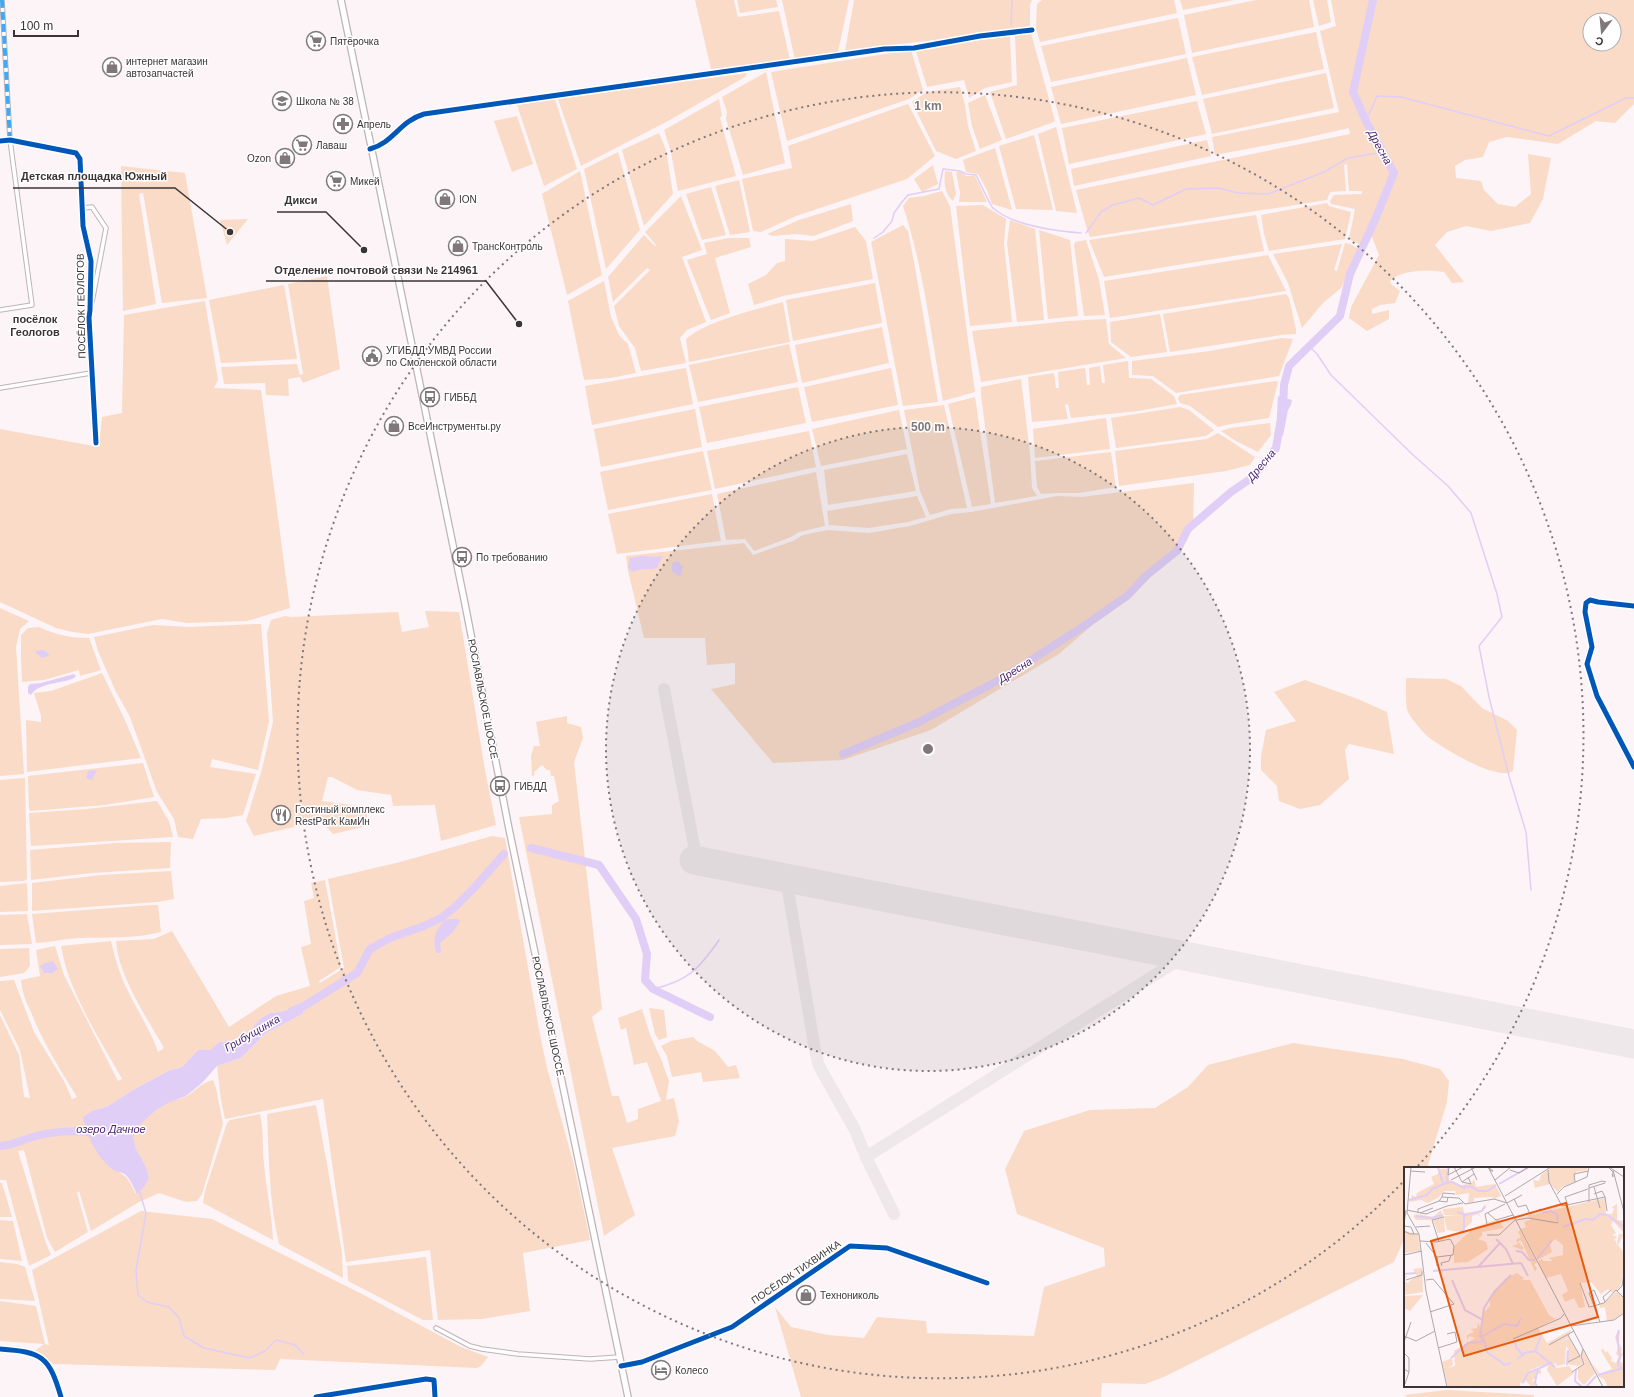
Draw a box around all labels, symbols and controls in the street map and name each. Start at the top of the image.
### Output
scale bar [14,12,78,38]
north arrow [1582,12,1622,52]
text: 100 m [20,19,53,33]
supermarket icon: Пятёрочка [305,30,327,52]
text: С [1594,35,1605,48]
place label: Пятёрочка [330,36,379,47]
shop icon: интернет магазин автозапчастей [101,56,123,78]
place label: интернет магазин автозапчастей [126,56,208,79]
school or university icon: Школа № 38 [271,90,293,112]
place label: Школа № 38 [296,96,354,107]
text: 1 km [914,99,942,113]
pharmacy icon: Апрель [332,113,354,135]
place label: Апрель [357,119,391,130]
water label: Дресна [1365,126,1394,166]
supermarket icon: Лаваш [291,134,313,156]
place label: Лаваш [316,140,347,151]
shop icon: Ozon [274,147,296,169]
place label: Ozon [247,153,271,164]
callout: Детская площадка Южный [13,165,175,188]
text: Детская площадка Южный [21,170,167,182]
supermarket icon: Микей [325,170,347,192]
place label: Микей [350,176,380,187]
shop icon: ION [434,188,456,210]
callout: Дикси [277,189,326,212]
text: Дикси [285,194,317,206]
place label: ION [459,194,477,205]
shop icon: ТрансКонтроль [447,235,469,257]
place label: ТрансКонтроль [472,241,543,252]
street label: ПОСЁЛОК ГЕОЛОГОВ [75,253,87,359]
callout: Отделение почтовой связи № 214961 [266,258,486,281]
text: Отделение почтовой связи № 214961 [274,264,478,276]
district label: посёлок Геологов [10,313,60,338]
public building icon: УГИБДД УМВД России по Смоленской области [361,345,383,367]
place label: УГИБДД УМВД России по Смоленской области [386,345,497,368]
bus stop icon: ГИББД [419,386,441,408]
place label: ГИББД [444,392,477,403]
shop icon: ВсеИнструменты.ру [383,415,405,437]
text: 500 m [911,420,945,434]
place label: ВсеИнструменты.ру [408,421,501,432]
water label: Дресна [1243,447,1278,485]
bus stop icon: По требованию [451,546,473,568]
place label: По требованию [476,552,548,563]
street label: РОСЛАВЛЬСКОЕ ШОССЕ [466,638,500,760]
water label: Дресна [994,655,1034,686]
centre of rings [921,742,935,756]
bus stop icon: ГИБДД [489,775,511,797]
place label: ГИБДД [514,781,547,792]
restaurant icon: Гостиный комплекс RestPark КамИн [270,804,292,826]
place label: Гостиный комплекс RestPark КамИн [295,804,385,827]
street label: РОСЛАВЛЬСКОЕ ШОССЕ [530,955,566,1077]
water label: Грибущинка [222,1012,282,1054]
water label: озеро Дачное [76,1123,146,1135]
inset map [1404,1167,1624,1387]
street label: ПОСЁЛОК ТИХВИНКА [749,1238,843,1306]
shop icon: Технониколь [795,1284,817,1306]
place label: Технониколь [820,1290,879,1301]
hotel icon: Колесо [650,1359,672,1381]
place label: Колесо [675,1365,709,1376]

